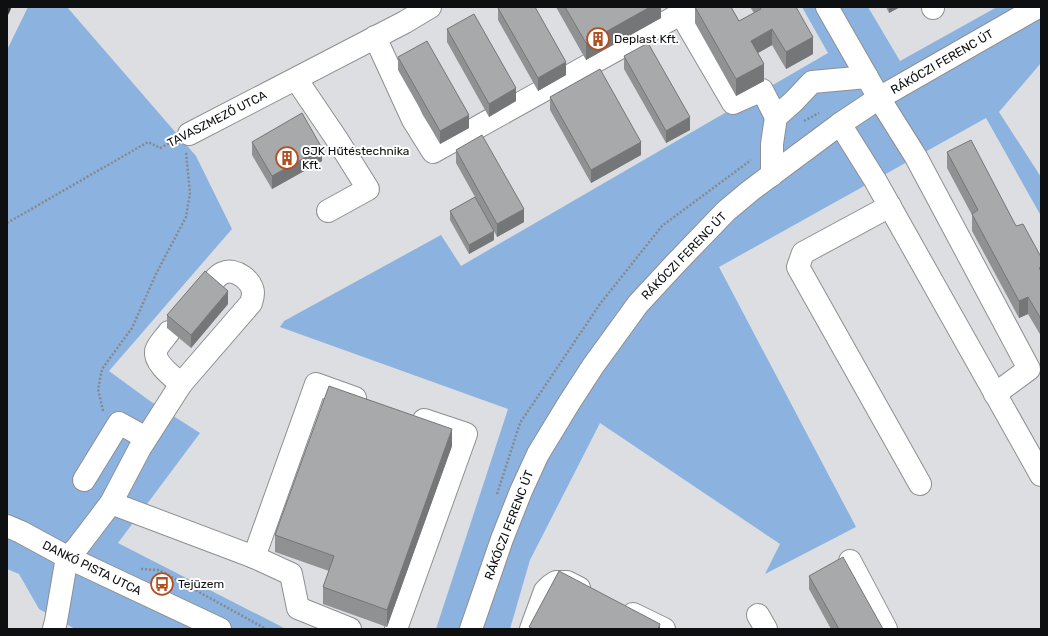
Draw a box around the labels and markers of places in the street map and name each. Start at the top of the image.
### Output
building icon: Deplast Kft. [585,26,611,52]
place label: Deplast Kft. [614,32,679,46]
place label: GJK Hűtéstechnika Kft. [302,144,409,172]
building icon: GJK Hűtéstechnika Kft. [274,145,300,171]
bus stop icon: Tejüzem [149,571,175,597]
place label: Tejüzem [178,577,224,591]

